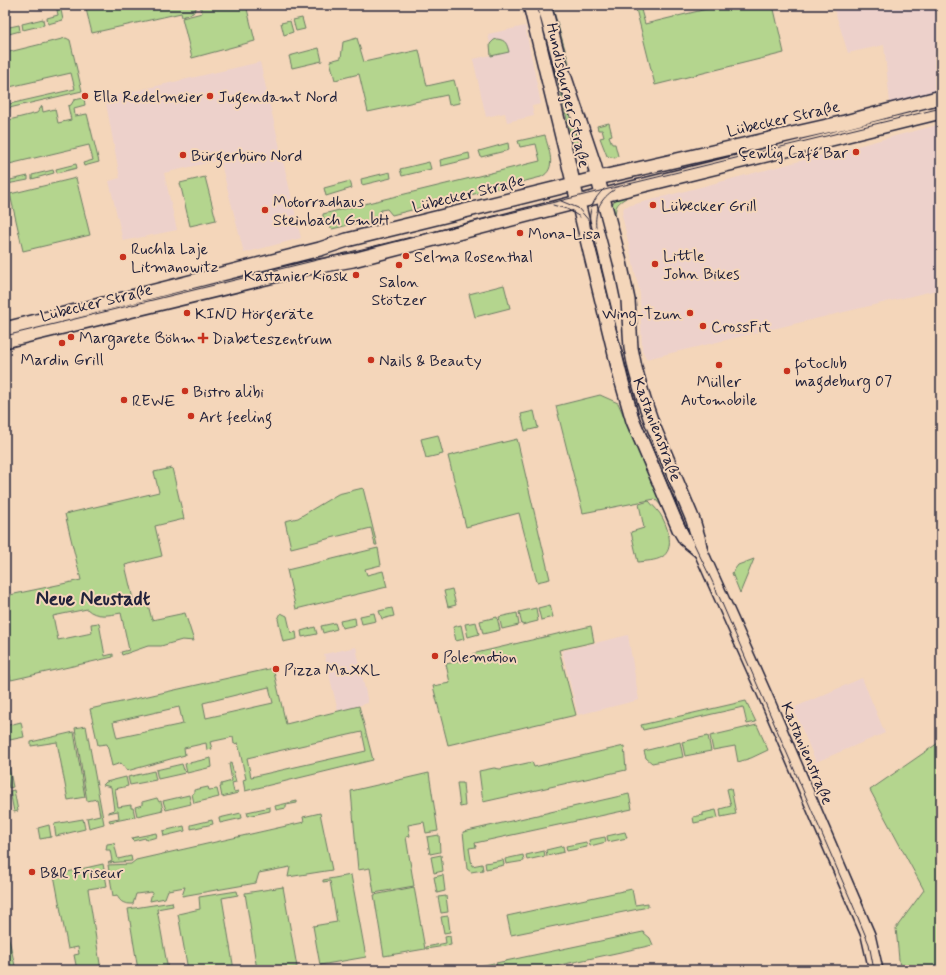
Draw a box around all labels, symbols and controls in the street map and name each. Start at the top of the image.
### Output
street label: Hundisburger Straße [541,21,594,170]
place label: Ella Redelmeier [93,87,203,108]
place label: Jugendamt Nord [218,87,337,109]
marker: Ella Redelmeier [80,91,90,101]
marker: Jugendamt Nord [205,91,215,101]
street label: Lübecker Straße [725,96,842,143]
place label: Çewlig Café Bar [738,143,848,164]
place label: Bürgerbüro Nord [191,146,302,168]
marker: Çewlig Café Bar [851,147,861,157]
marker: Bürgerbüro Nord [178,150,188,160]
street label: Lübecker Straße [410,170,527,219]
place label: Motorradhaus Steinbach GmbH [273,192,390,231]
place label: Lübecker Grill [661,196,757,217]
marker: Lübecker Grill [648,200,658,210]
marker: Motorradhaus Steinbach GmbH [260,205,270,215]
place label: Mona-Lisa [528,224,601,245]
marker: Mona-Lisa [515,228,525,238]
place label: Ruchla Laje Litmanowitz [131,239,219,278]
place label: Little John Bikes [663,246,739,285]
place label: Selma Rosenthal [414,247,533,268]
marker: Selma Rosenthal [401,251,411,261]
marker: Ruchla Laje Litmanowitz [118,252,128,262]
marker: Little John Bikes [650,259,660,269]
marker: Salon Stötzer [394,260,404,270]
place label: Kastanier Kiosk [244,266,348,287]
marker: Kastanier Kiosk [351,270,361,280]
place label: Salon Stötzer [371,272,427,311]
street label: Lübecker Straße [38,279,155,328]
place label: KIND Hörgeräte [195,304,314,326]
place label: Wing-Tzun [602,304,682,326]
marker: KIND Hörgeräte [182,308,192,318]
marker: Wing-Tzun [685,308,695,318]
place label: CrossFit [711,317,772,338]
marker: CrossFit [698,321,708,331]
place label: Margarete Böhm [79,328,195,350]
place label: Diabeteszentrum [212,329,332,350]
marker: Margarete Böhm [66,332,76,342]
marker: Diabeteszentrum [197,332,209,344]
marker: Mardin Grill [57,338,67,348]
place label: Mardin Grill [20,350,104,371]
place label: Nails & Beauty [379,351,482,372]
place label: fotoclub magdeburg 07 [795,353,892,393]
marker: Nails & Beauty [366,355,376,365]
marker: Müller Automobile [714,360,724,370]
marker: fotoclub magdeburg 07 [782,366,792,376]
place label: Müller Automobile [681,372,758,411]
street label: Kastanienstraße [627,375,686,485]
place label: Bistro alibi [193,382,264,403]
marker: Bistro alibi [180,386,190,396]
place label: REWE [132,391,175,412]
marker: REWE [119,395,129,405]
place label: Art feeling [199,407,272,429]
marker: Art feeling [186,411,196,421]
district label: Neue Neustadt [36,586,151,613]
place label: Polemotion [443,647,517,668]
marker: Polemotion [430,651,440,661]
place label: Pizza MaXXL [284,660,380,681]
marker: Pizza MaXXL [271,664,281,674]
street label: Kastanienstraße [776,699,838,808]
place label: B&R Friseur [40,863,124,884]
marker: B&R Friseur [27,867,37,877]

